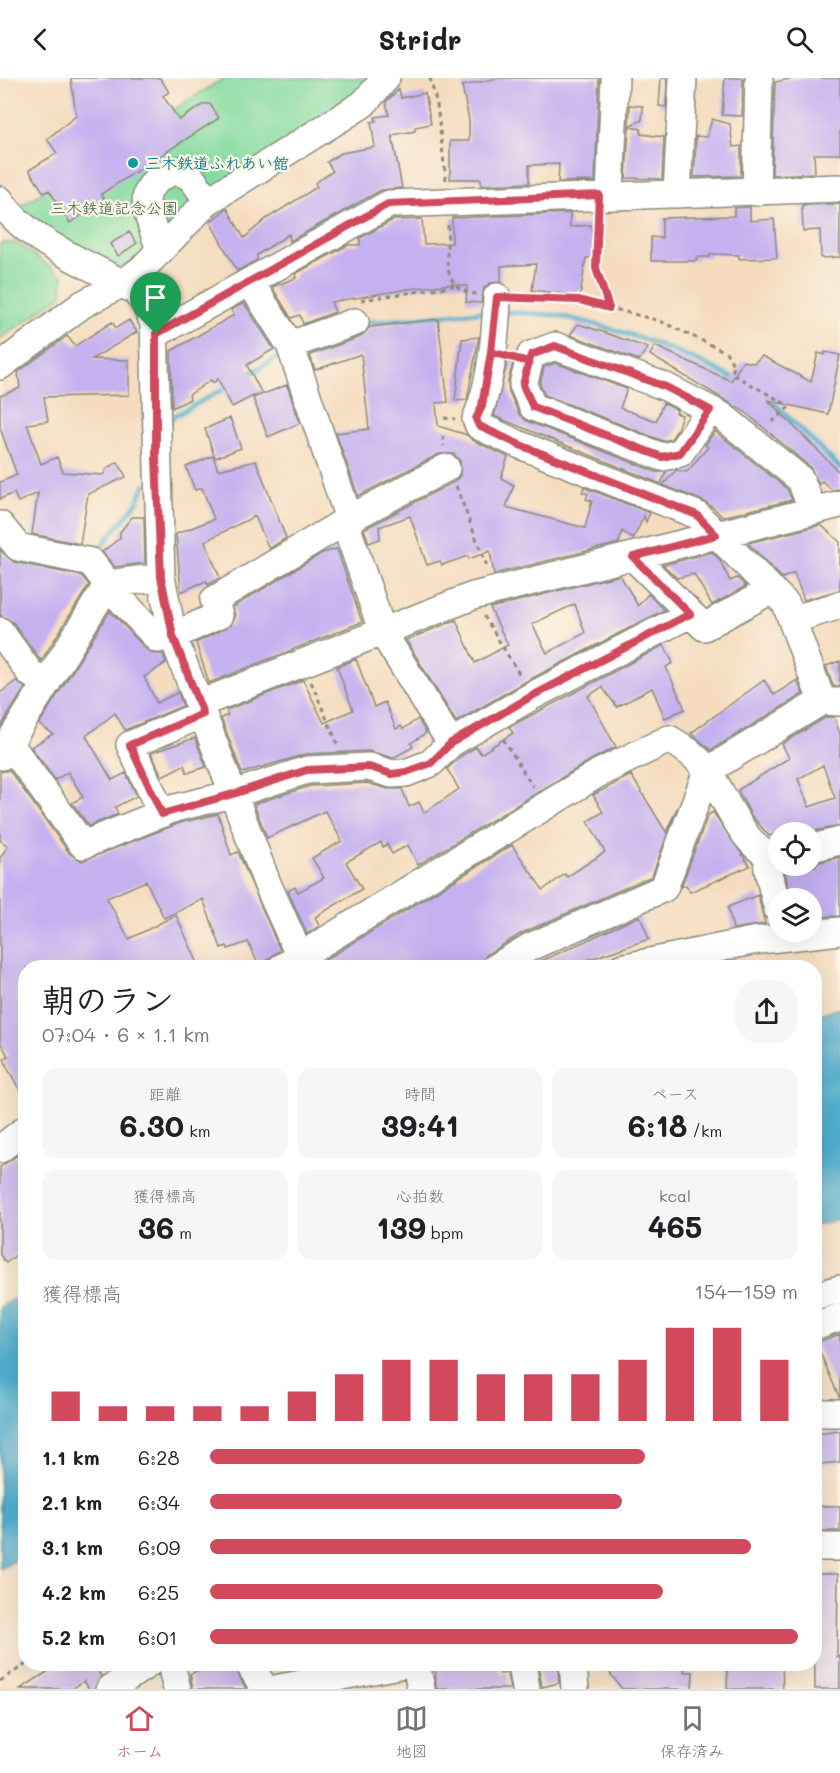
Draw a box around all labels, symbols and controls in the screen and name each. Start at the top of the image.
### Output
text: Stridr [378,22,462,57]
icon: back [24,23,57,56]
icon: search [783,23,816,56]
place label: 三木鉄道ふれあい館 [145,152,289,173]
marker: 三木鉄道ふれあい館 [126,156,140,170]
park label: 三木鉄道記念公園 [50,197,178,218]
pin [130,272,181,334]
icon: arrive [139,281,172,314]
map controls [768,822,822,942]
button: locate [768,822,822,876]
button: layers [768,888,822,942]
text: 朝のラン [42,977,174,1020]
button: share [735,980,798,1043]
text: 07:04 · 6 × 1.1 km [42,1021,210,1047]
text: 距離 [149,1083,181,1104]
text: 時間 [404,1083,436,1104]
text: ペース [651,1083,699,1104]
text: 6.30 [119,1105,184,1145]
text: 39:41 [381,1105,459,1145]
text: 6:18 [628,1105,687,1145]
text: km [184,1120,211,1141]
text: /km [687,1120,722,1141]
text: 獲得標高 [133,1185,197,1206]
text: 心拍数 [396,1185,444,1206]
text: kcal [659,1185,691,1206]
text: 465 [648,1206,702,1246]
text: 36 [138,1207,174,1247]
text: 139 [376,1207,426,1247]
text: m [174,1222,192,1243]
text: bpm [426,1222,464,1243]
text: 154–159 m [695,1278,798,1304]
text: 獲得標高 [42,1280,122,1306]
text: 1.1 km [42,1444,100,1470]
text: 6:28 [138,1444,180,1470]
text: 2.1 km [42,1489,102,1515]
text: 6:34 [138,1489,180,1515]
text: 3.1 km [42,1534,103,1560]
text: 6:09 [138,1534,180,1560]
text: 4.2 km [42,1579,106,1605]
text: 6:25 [138,1579,179,1605]
text: 5.2 km [42,1624,105,1650]
text: 6:01 [138,1624,178,1650]
tab: ホーム [116,1702,163,1762]
tab: 地図 [395,1702,428,1762]
tab: 保存済み [660,1702,724,1762]

